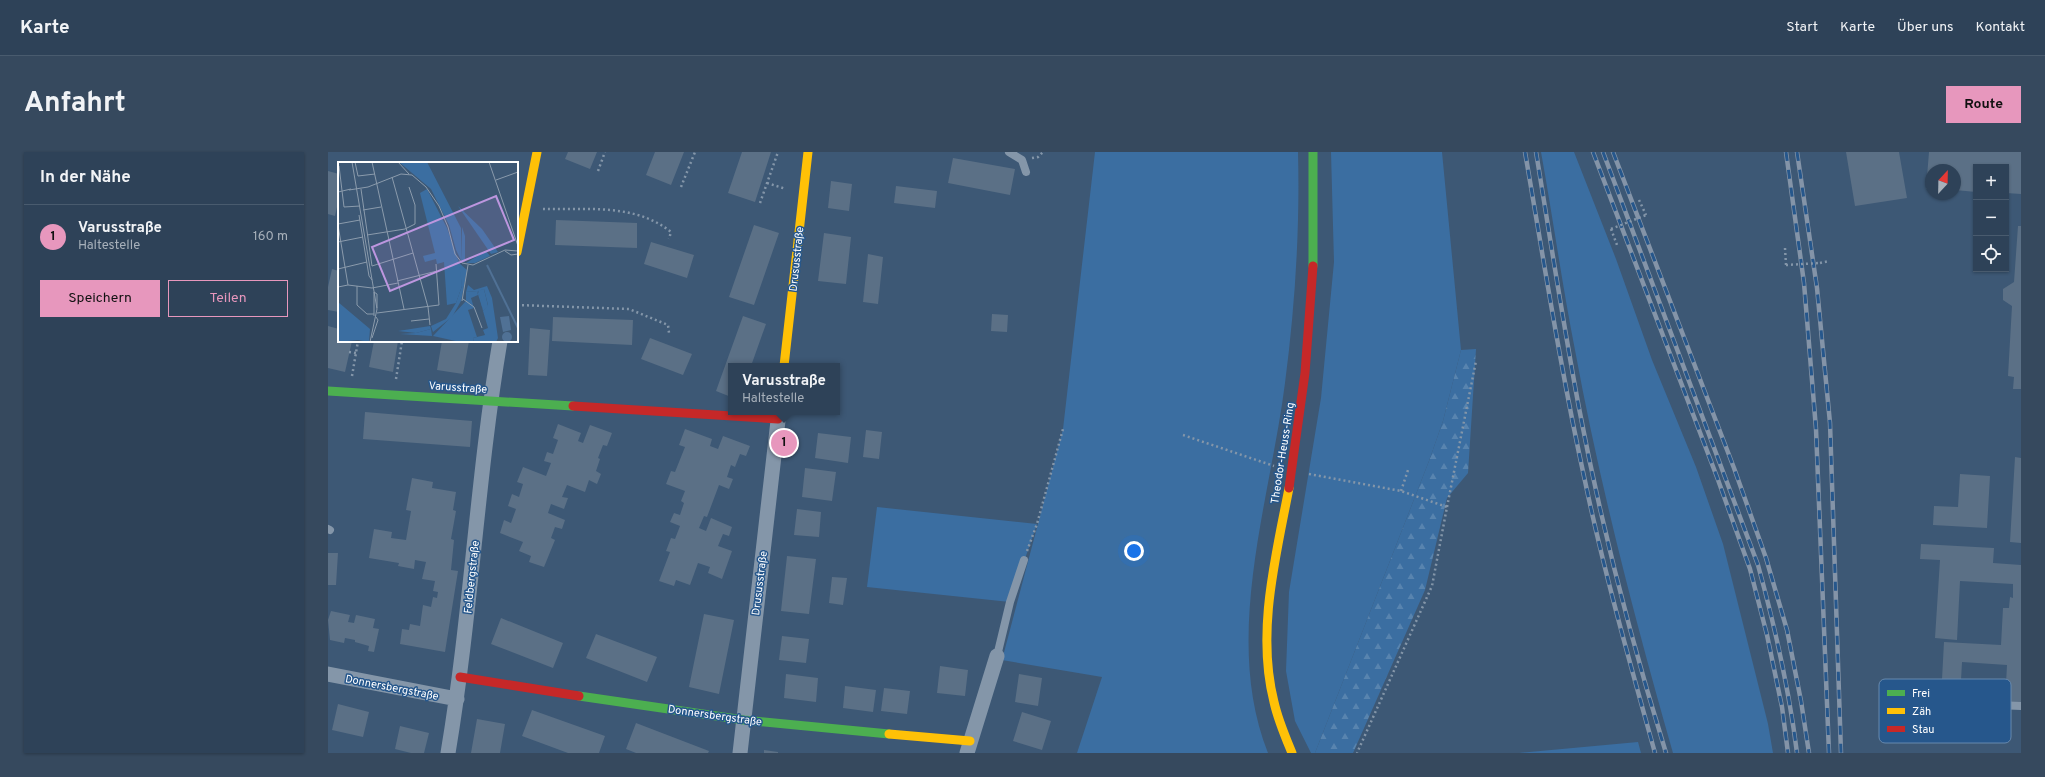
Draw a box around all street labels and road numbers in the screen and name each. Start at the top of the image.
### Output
street label: Drususstraße [787,226,807,292]
street label: Varusstraße [428,379,488,397]
street label: Theodor-Heuss-Ring [1268,401,1298,505]
street label: Feldbergstraße [461,540,483,614]
street label: Drususstraße [749,550,771,616]
street label: Donnersbergstraße [344,672,440,704]
street label: Donnersbergstraße [667,702,763,730]

